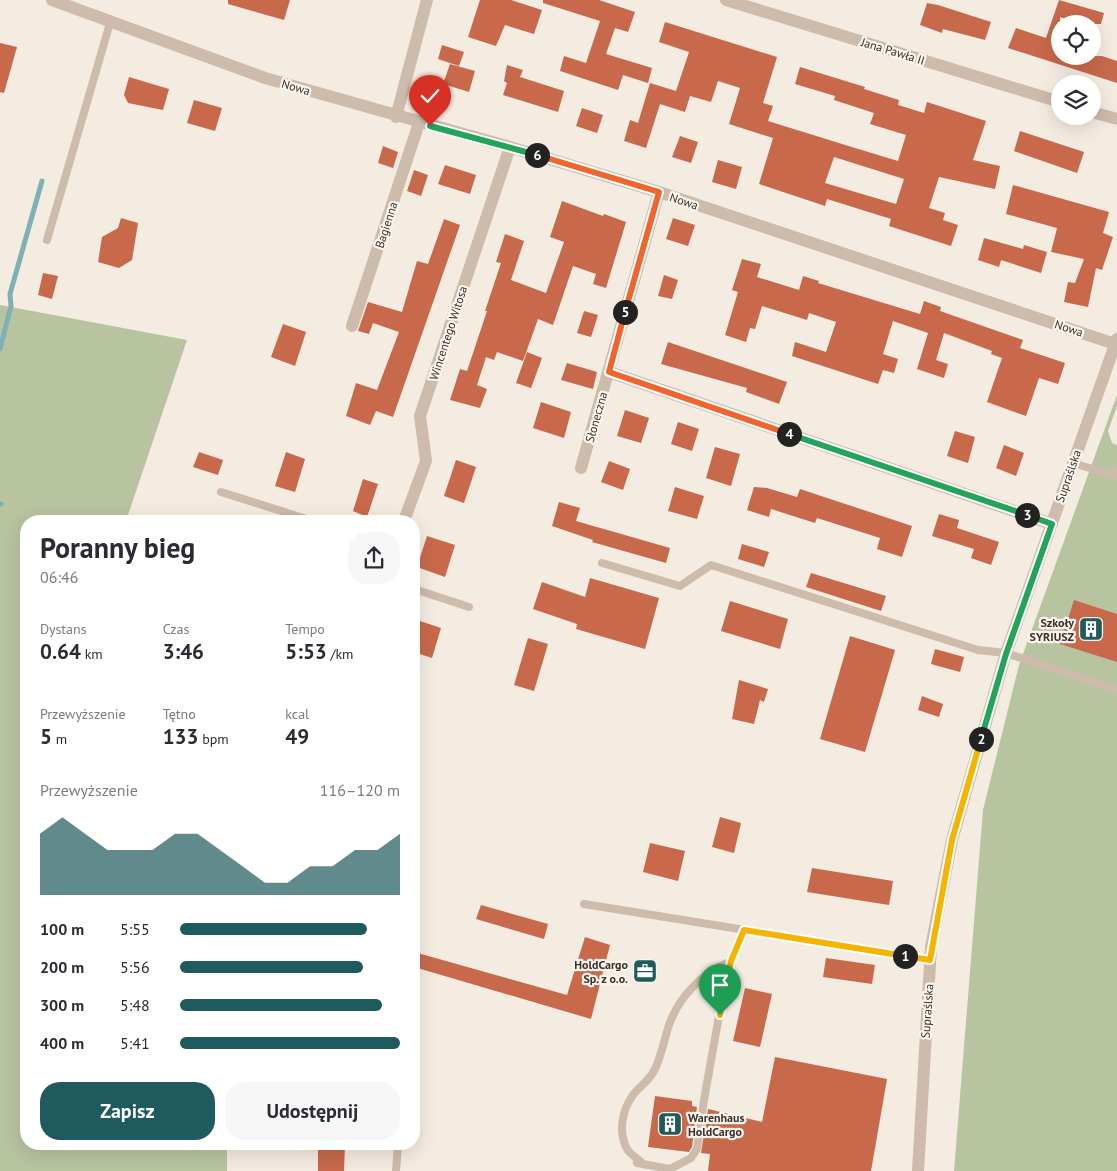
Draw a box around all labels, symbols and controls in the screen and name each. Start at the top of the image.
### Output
map controls [1051,15,1101,125]
button: locate [1051,15,1101,65]
street label: Jana Pawła II [858,34,927,68]
pin [409,75,451,126]
button: layers [1051,75,1101,125]
street label: Nowa [280,76,312,98]
icon: check [416,82,444,110]
pin: 6 [524,142,550,168]
text: 6 [534,146,541,164]
street label: Nowa [668,189,700,213]
street label: Bagienna [371,200,401,250]
street label: Wincentego Witosa [426,284,470,382]
pin: 5 [612,300,638,324]
text: 5 [622,303,629,321]
street label: Nowa [1053,316,1085,340]
street label: Słoneczna [582,390,610,444]
pin: 4 [776,422,802,446]
text: 4 [786,425,793,443]
street label: Supraślska [1052,448,1084,504]
pin: 3 [1014,502,1040,528]
text: 3 [1024,506,1031,524]
text: Poranny bieg [40,529,195,566]
button: share [348,532,400,584]
text: 06:46 [40,567,78,587]
place label: Szkoły SYRIUSZ [1030,615,1075,644]
building icon: Szkoły SYRIUSZ [1078,616,1104,642]
text: Dystans [40,620,87,638]
text: Czas [163,620,189,638]
text: Tempo [285,620,325,638]
text: 0.64 [40,638,81,665]
text: 3:46 [163,638,204,665]
text: 5:53 [285,638,327,665]
text: km [81,645,103,663]
text: /km [327,645,353,663]
text: Przewyższenie [40,705,126,723]
text: Tętno [163,705,196,723]
text: kcal [285,705,309,723]
text: 5 [40,723,52,750]
text: 133 [163,723,198,750]
text: 49 [285,723,309,750]
pin: 2 [968,726,994,752]
text: m [52,730,67,748]
text: bpm [198,730,229,748]
text: 2 [978,730,985,748]
text: Przewyższenie [40,780,138,800]
text: 116–120 m [320,780,400,800]
text: 100 m [40,919,84,939]
text: 5:55 [120,919,150,939]
pin: 1 [892,944,918,968]
text: 1 [902,947,909,965]
text: 200 m [40,957,84,977]
text: 5:56 [120,957,150,977]
place label: HoldCargo Sp. z o.o. [574,957,629,986]
office icon: HoldCargo Sp. z o.o. [632,958,658,984]
pin [699,964,741,1015]
icon: arrive [706,971,734,999]
street label: Supraślska [918,983,936,1039]
text: 300 m [40,995,84,1015]
text: 5:48 [120,995,150,1015]
text: 400 m [40,1033,84,1053]
text: 5:41 [120,1033,150,1053]
button: Zapisz [40,1082,215,1140]
button: Udostępnij [225,1082,400,1140]
place label: Warenhaus HoldCargo [688,1110,745,1139]
building icon: Warenhaus HoldCargo [657,1111,683,1137]

